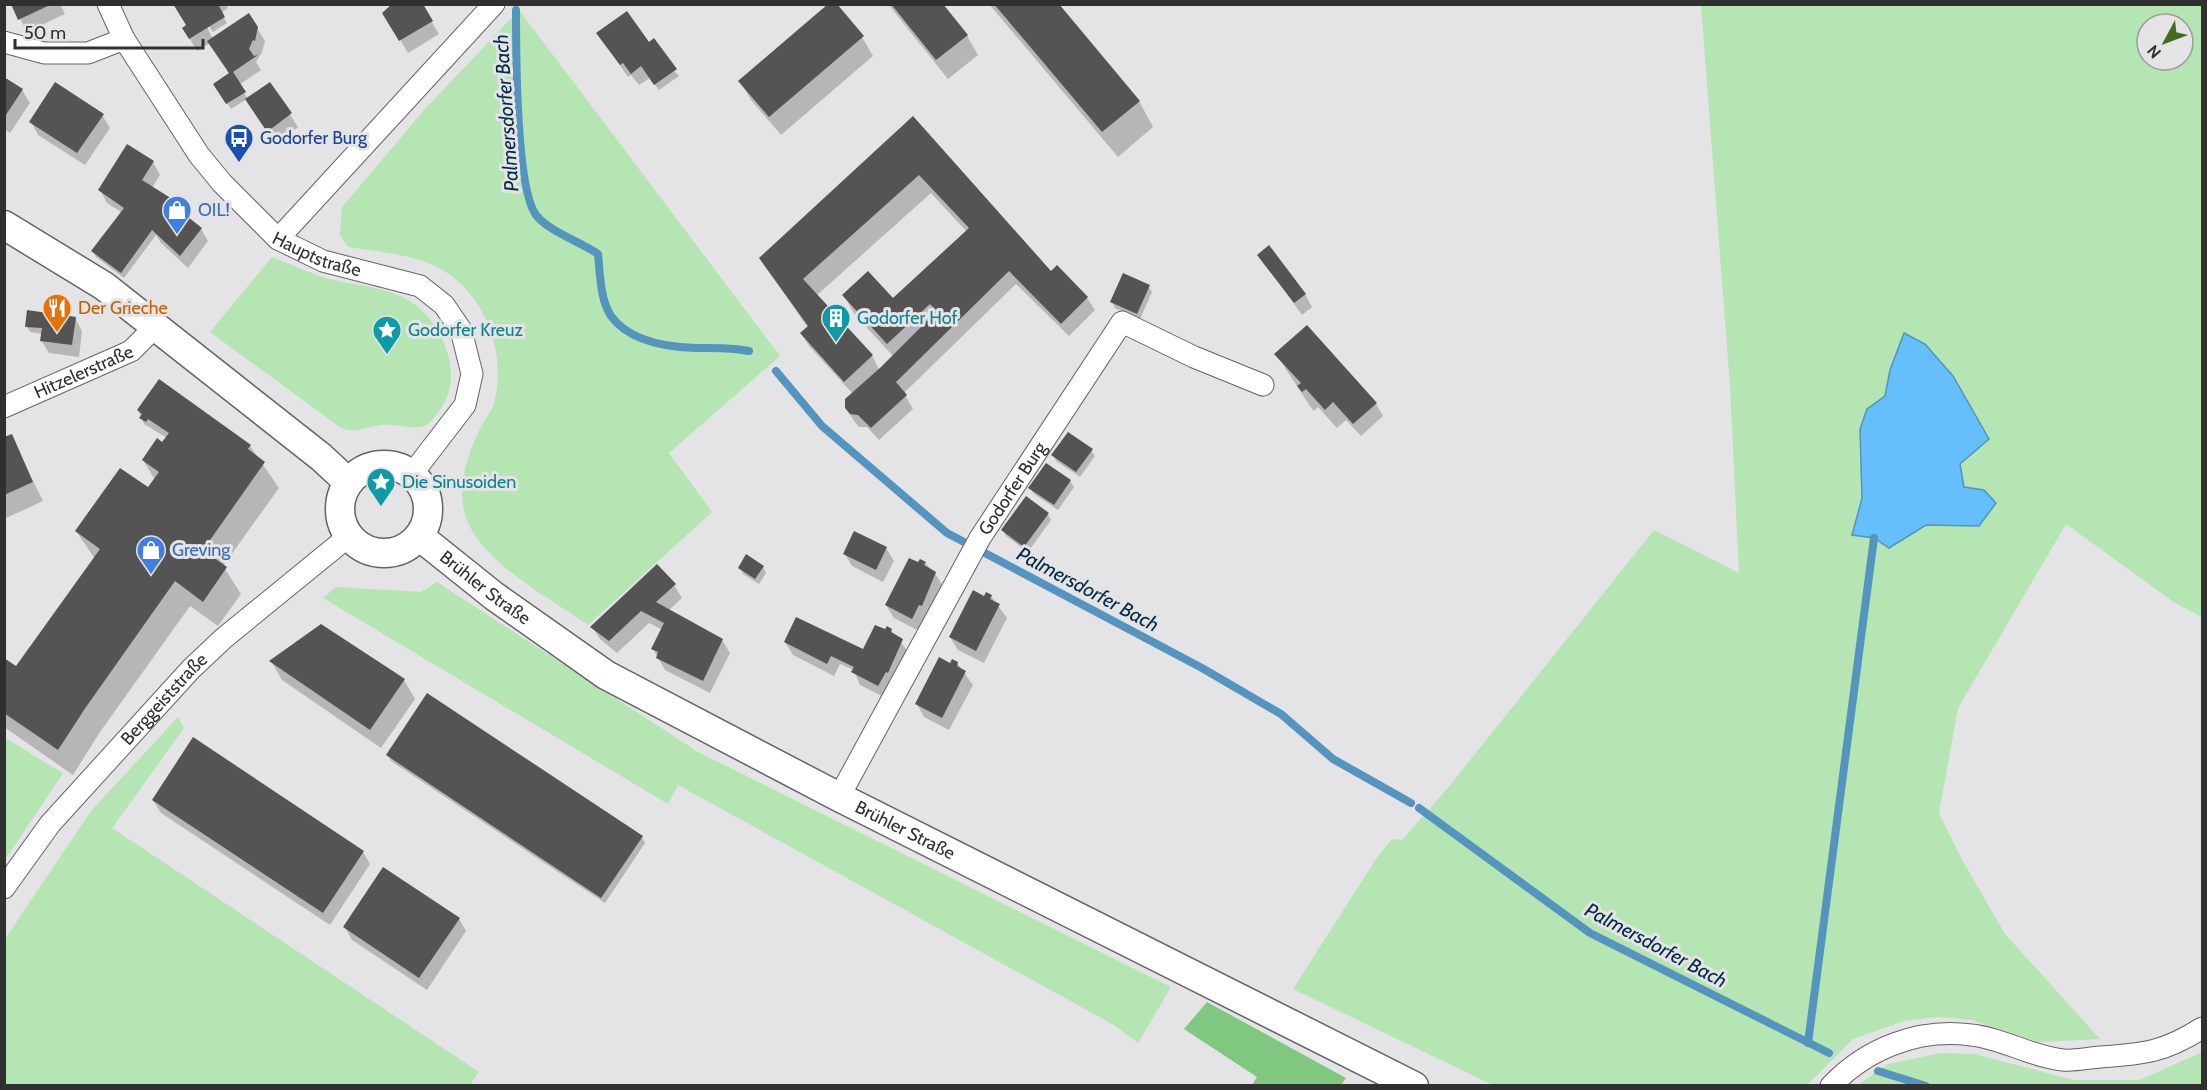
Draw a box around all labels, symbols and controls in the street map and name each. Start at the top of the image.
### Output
scale bar [15,12,202,50]
north arrow [2135,12,2195,72]
text: 50 m [24,22,66,44]
water label: Palmersdorfer Bach [489,34,523,192]
text: N [2143,41,2165,62]
bus stop icon: Godorfer Burg [223,122,255,164]
place label: Godorfer Burg [260,127,368,149]
shop icon: OIL! [161,194,193,236]
place label: OIL! [198,199,230,221]
street label: Hauptstraße [269,227,363,281]
restaurant icon: Der Grieche [41,292,73,334]
place label: Der Grieche [78,297,168,319]
building icon: Godorfer Hof [820,302,852,344]
place label: Godorfer Hof [857,307,957,329]
place icon: Godorfer Kreuz [371,314,403,356]
place label: Godorfer Kreuz [408,319,524,341]
street label: Hitzelerstraße [31,340,137,403]
street label: Godorfer Burg [974,437,1052,539]
place icon: Die Sinusoiden [365,466,397,508]
place label: Die Sinusoiden [402,471,516,493]
shop icon: Greving [135,534,167,576]
place label: Greving [172,539,231,561]
water label: Palmersdorfer Bach [1013,541,1163,637]
street label: Brühler Straße [435,546,535,629]
street label: Berggeiststraße [116,648,212,750]
street label: Brühler Straße [851,796,959,864]
water label: Palmersdorfer Bach [1581,897,1731,993]

